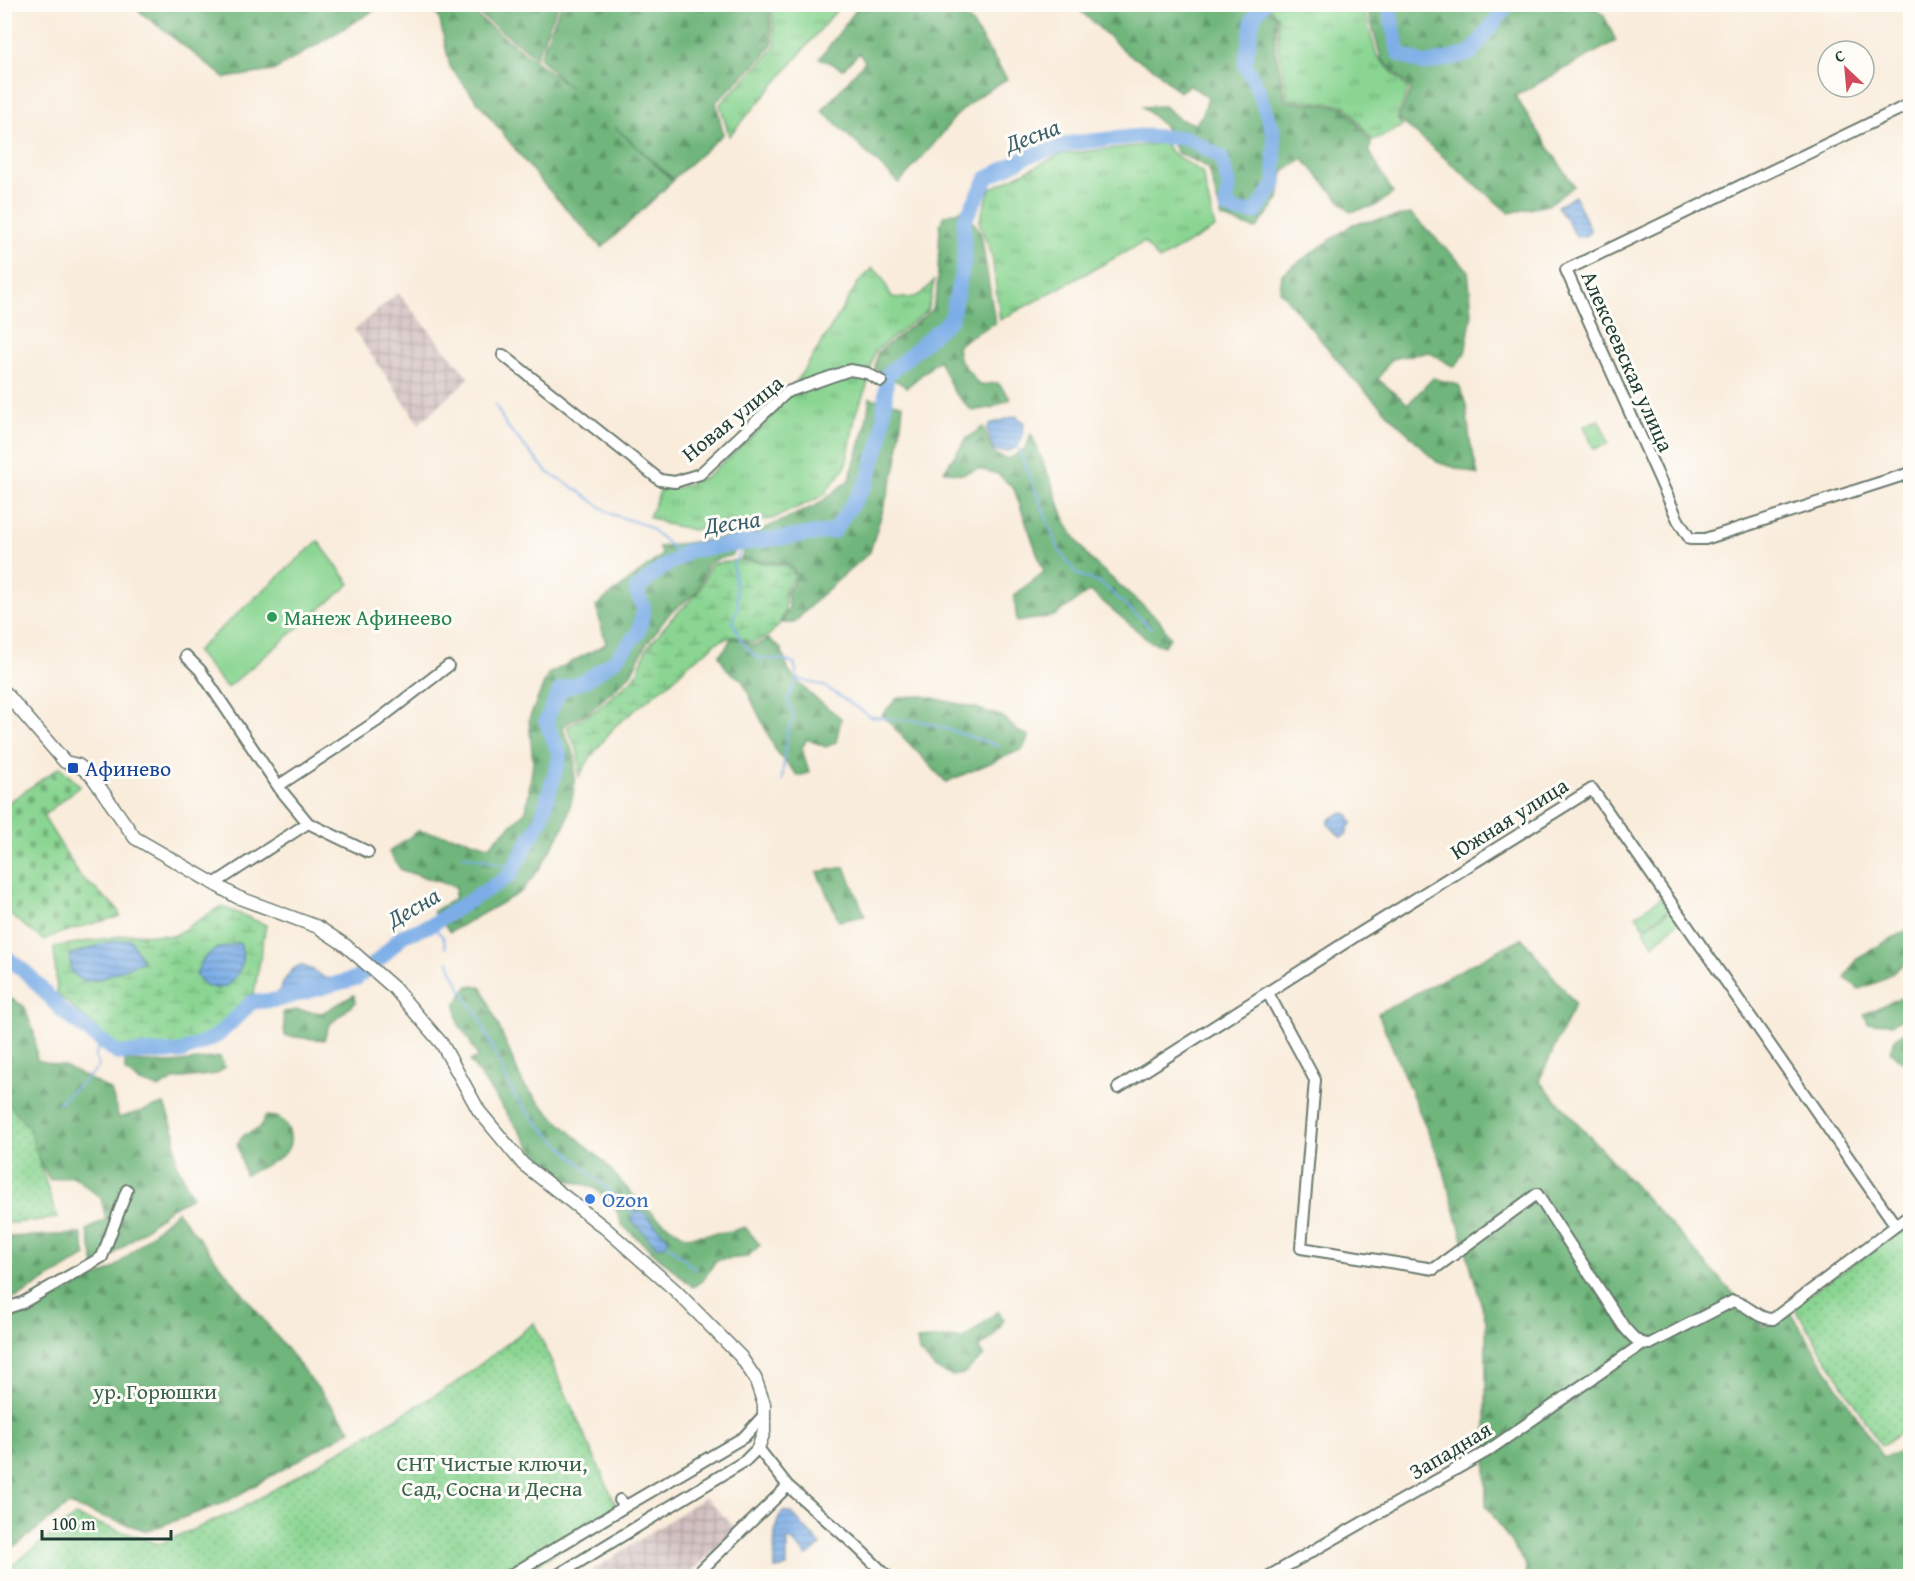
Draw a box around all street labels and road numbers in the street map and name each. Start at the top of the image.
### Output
street label: Алексеевская улица [1574,265,1683,457]
street label: Новая улица [674,367,790,469]
street label: Южная улица [1444,769,1575,867]
street label: Западная [1403,1413,1497,1487]

